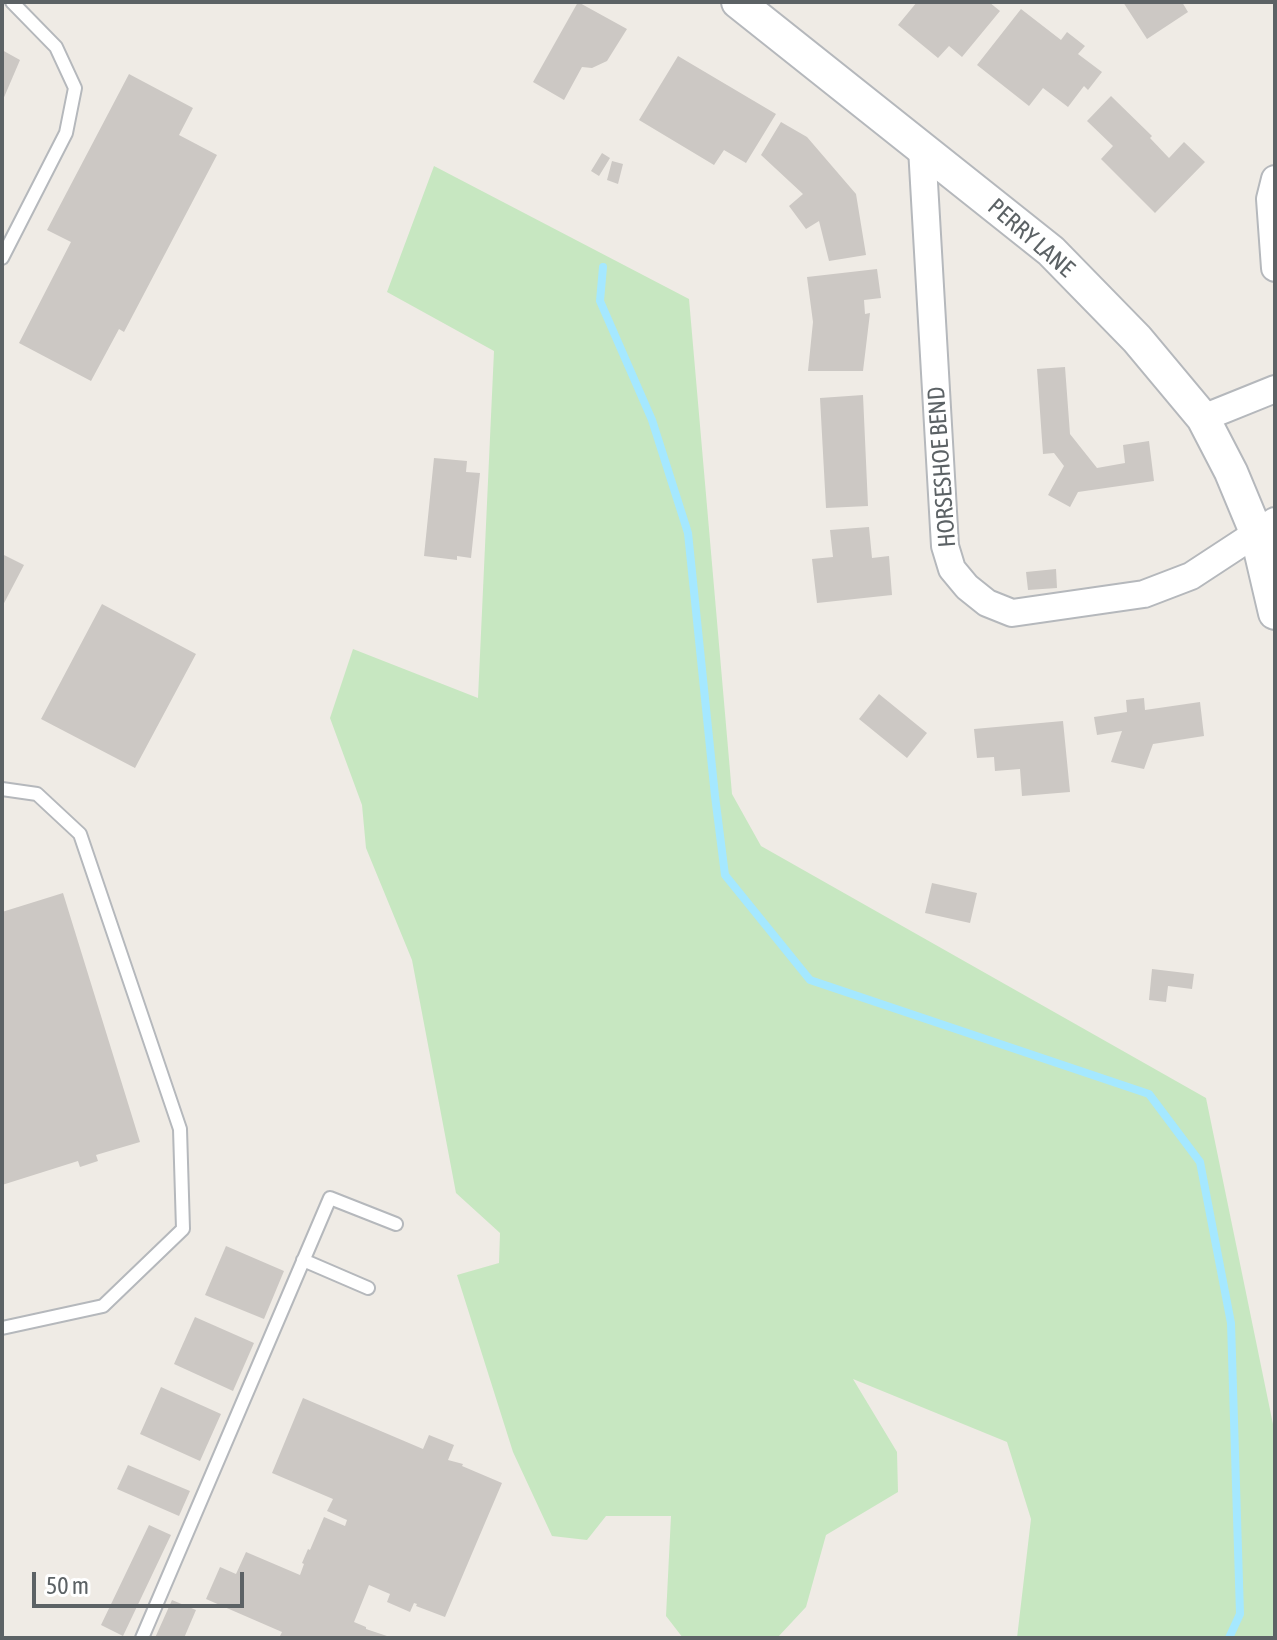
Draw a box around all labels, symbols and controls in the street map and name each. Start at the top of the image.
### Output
street label: PERRY LANE [982,193,1080,283]
street label: HORSESHOE BEND [922,386,962,548]
scale bar [36,1556,248,1606]
text: 50 m [46,1572,89,1599]

